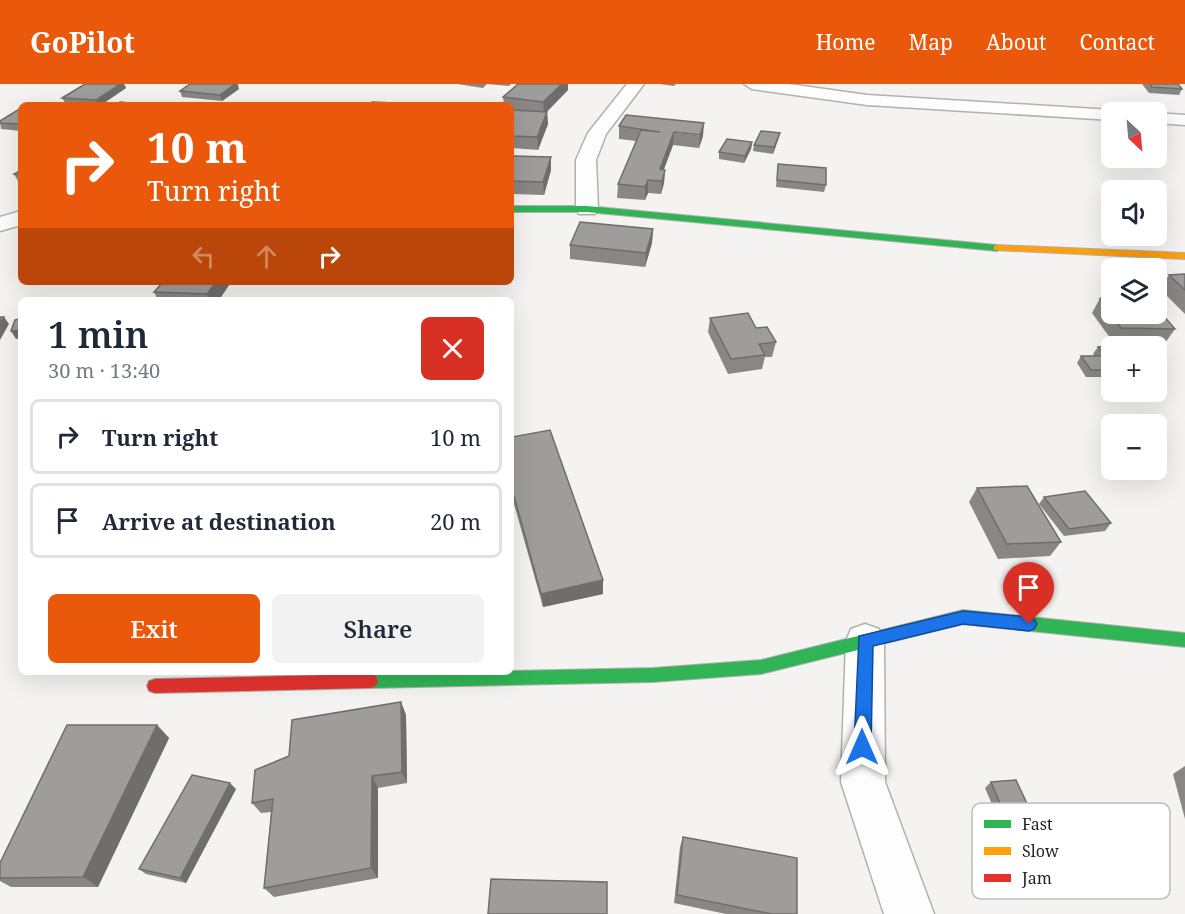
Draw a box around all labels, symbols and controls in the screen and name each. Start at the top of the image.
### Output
text: GoPilot [30,23,135,61]
text: Home [816,28,876,56]
text: Map [909,28,953,56]
text: About [986,28,1047,56]
text: Contact [1080,28,1155,56]
north arrow [1101,102,1167,168]
map controls [1101,102,1167,480]
text: 10 m [147,118,247,175]
icon: right [48,126,126,204]
text: Turn right [147,172,280,209]
button: sound [1101,180,1167,246]
icon: left [187,240,220,273]
icon: ahead [250,240,283,273]
icon: right [313,240,346,273]
button: layers [1101,258,1167,324]
text: 1 min [48,310,149,359]
button: close [421,317,484,380]
button: + [1101,336,1167,402]
text: 30 m · 13:40 [48,357,160,384]
button: − [1101,414,1167,480]
icon: right [51,420,84,453]
text: Turn right [102,422,218,452]
text: 10 m [430,422,481,452]
icon: arrive [51,504,84,537]
text: Arrive at destination [102,506,336,536]
text: 20 m [430,506,481,536]
pin [1003,562,1054,624]
icon: arrive [1012,571,1045,604]
button: Exit [48,594,260,663]
button: Share [272,594,484,663]
position arrow [830,715,894,779]
legend [972,803,1170,899]
text: Fast [1022,813,1053,835]
text: Slow [1022,840,1059,862]
text: Jam [1021,867,1052,889]

